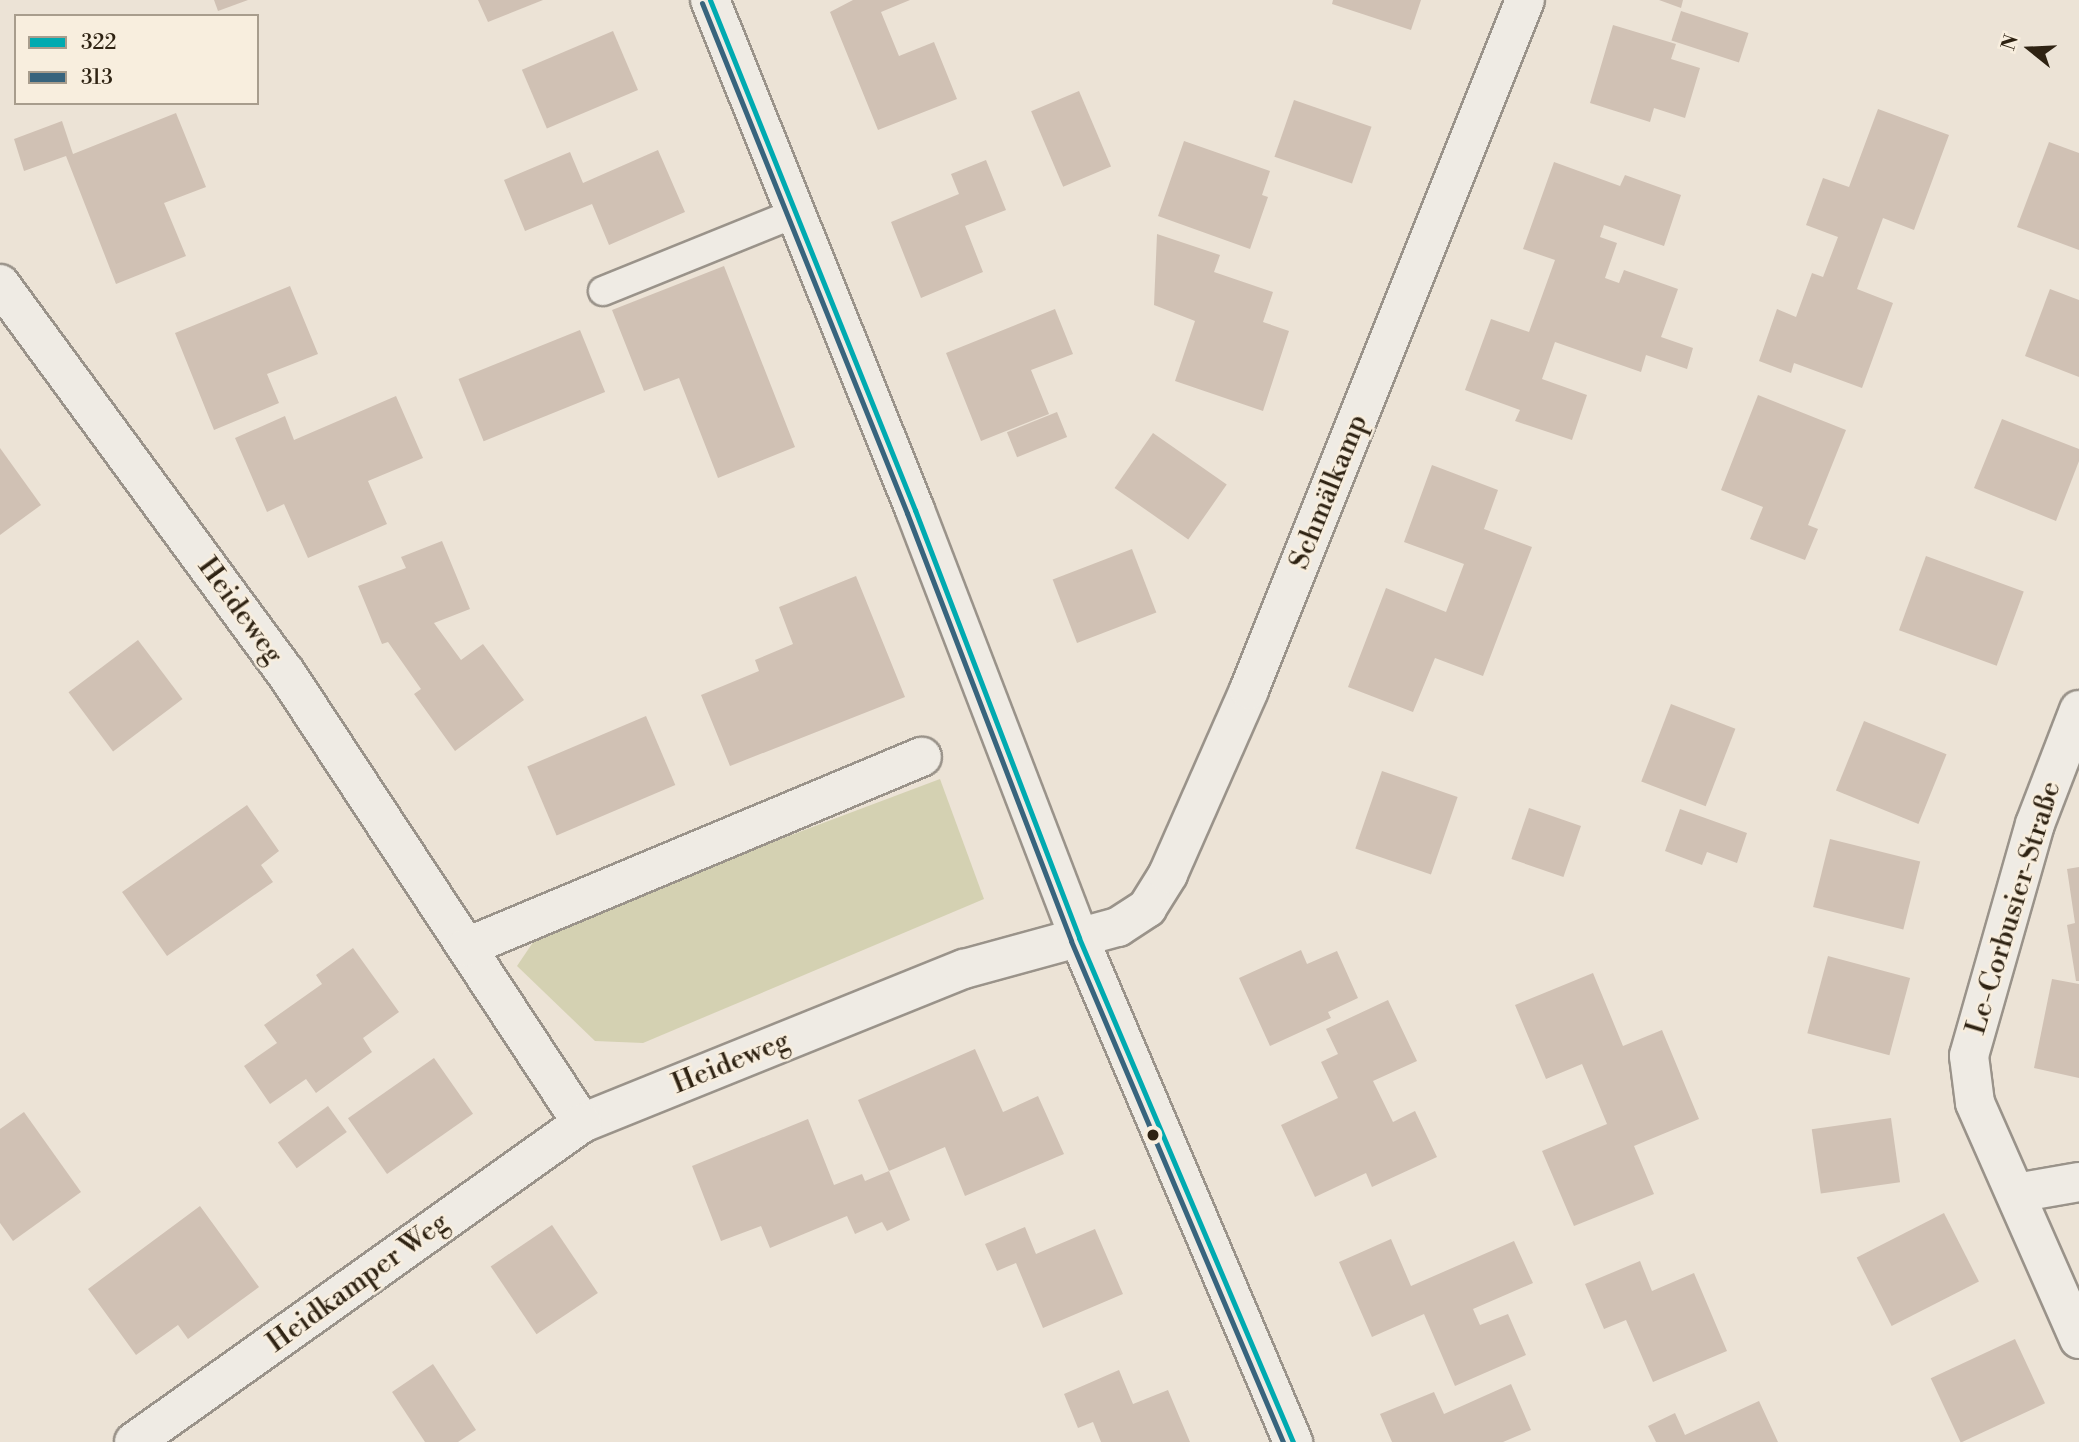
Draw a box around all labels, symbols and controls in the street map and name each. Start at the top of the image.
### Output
legend [14,14,259,105]
north arrow [1995,14,2065,84]
text: 322 [81,30,117,56]
text: N [1996,32,2024,53]
text: 313 [81,65,113,91]
street label: Schmälkamp [1283,410,1375,574]
street label: Heideweg [190,551,290,671]
street label: Le-Corbusier-Straße [1959,777,2069,1039]
street label: Heideweg [667,1024,795,1102]
unlabelled marker [1146,1128,1160,1142]
street label: Heidkamper Weg [261,1206,455,1360]

